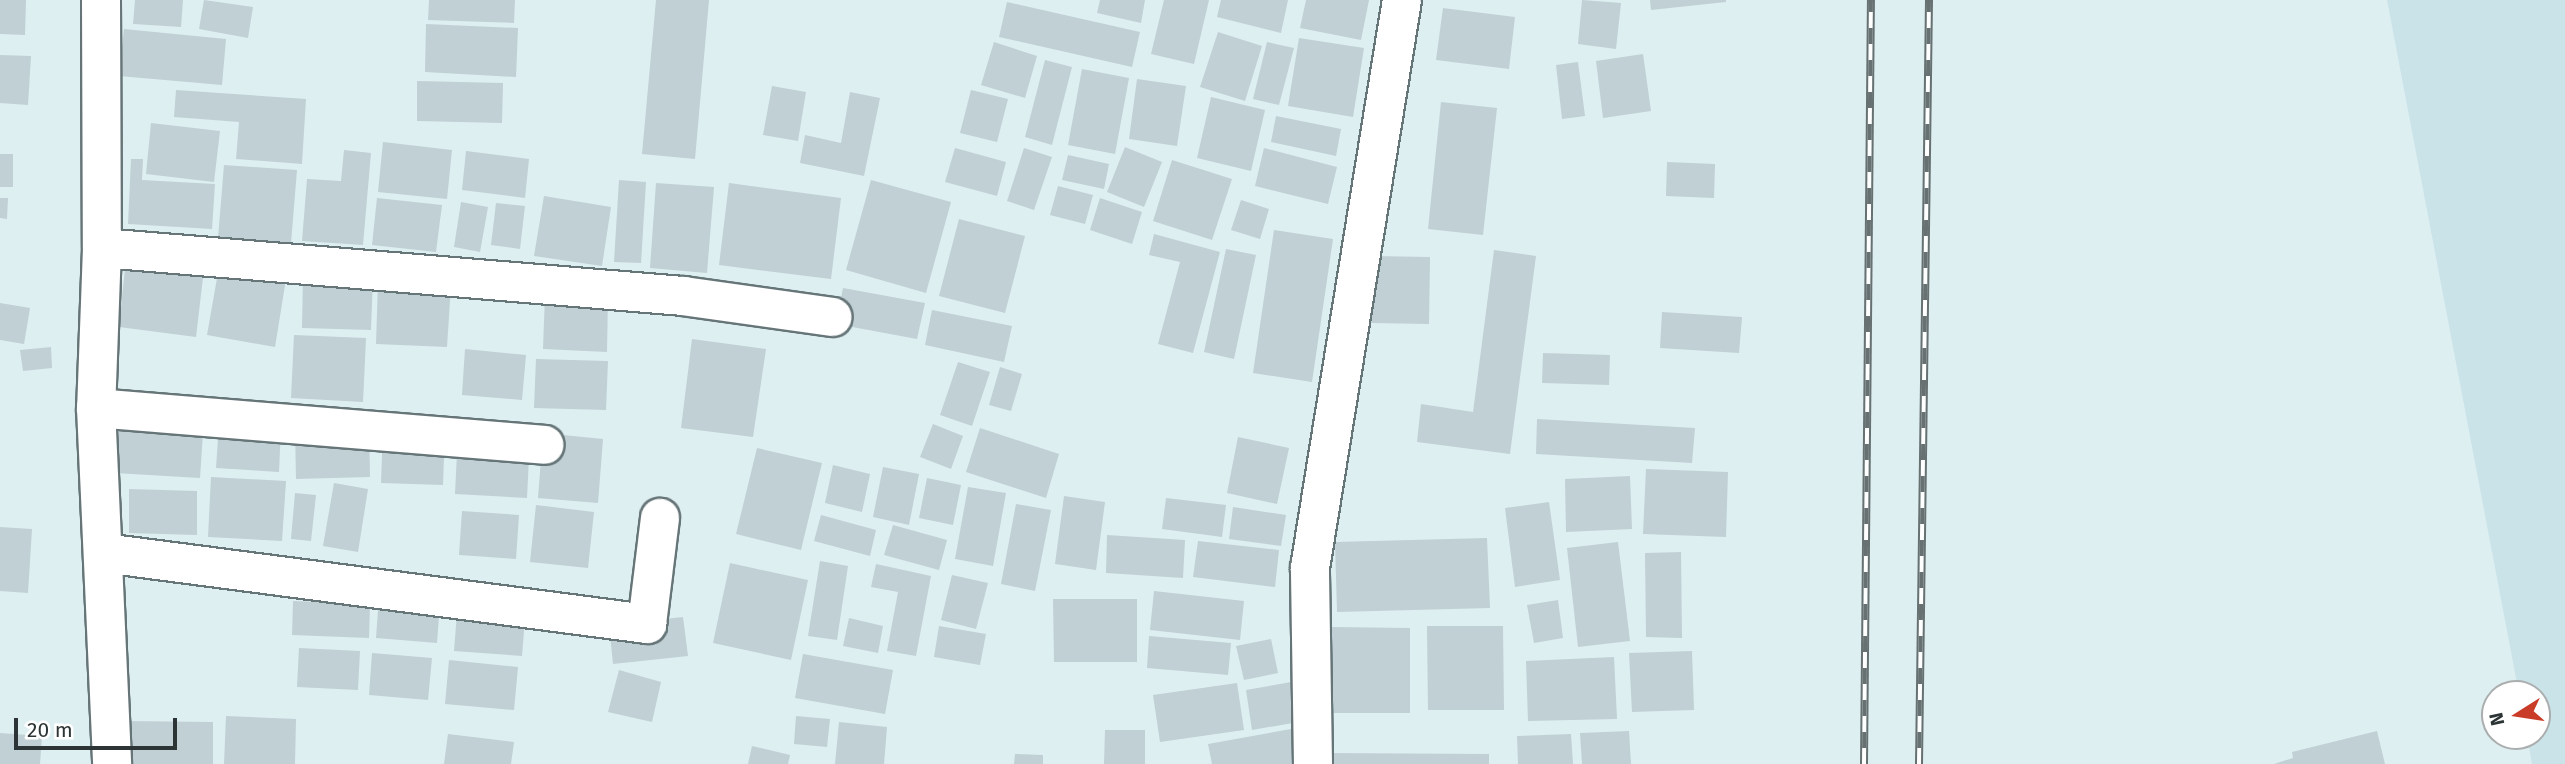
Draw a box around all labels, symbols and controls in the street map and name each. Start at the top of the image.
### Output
north arrow [2481,680,2551,750]
scale bar [18,704,180,748]
text: N [2484,711,2509,728]
text: 20 m [27,717,73,743]

